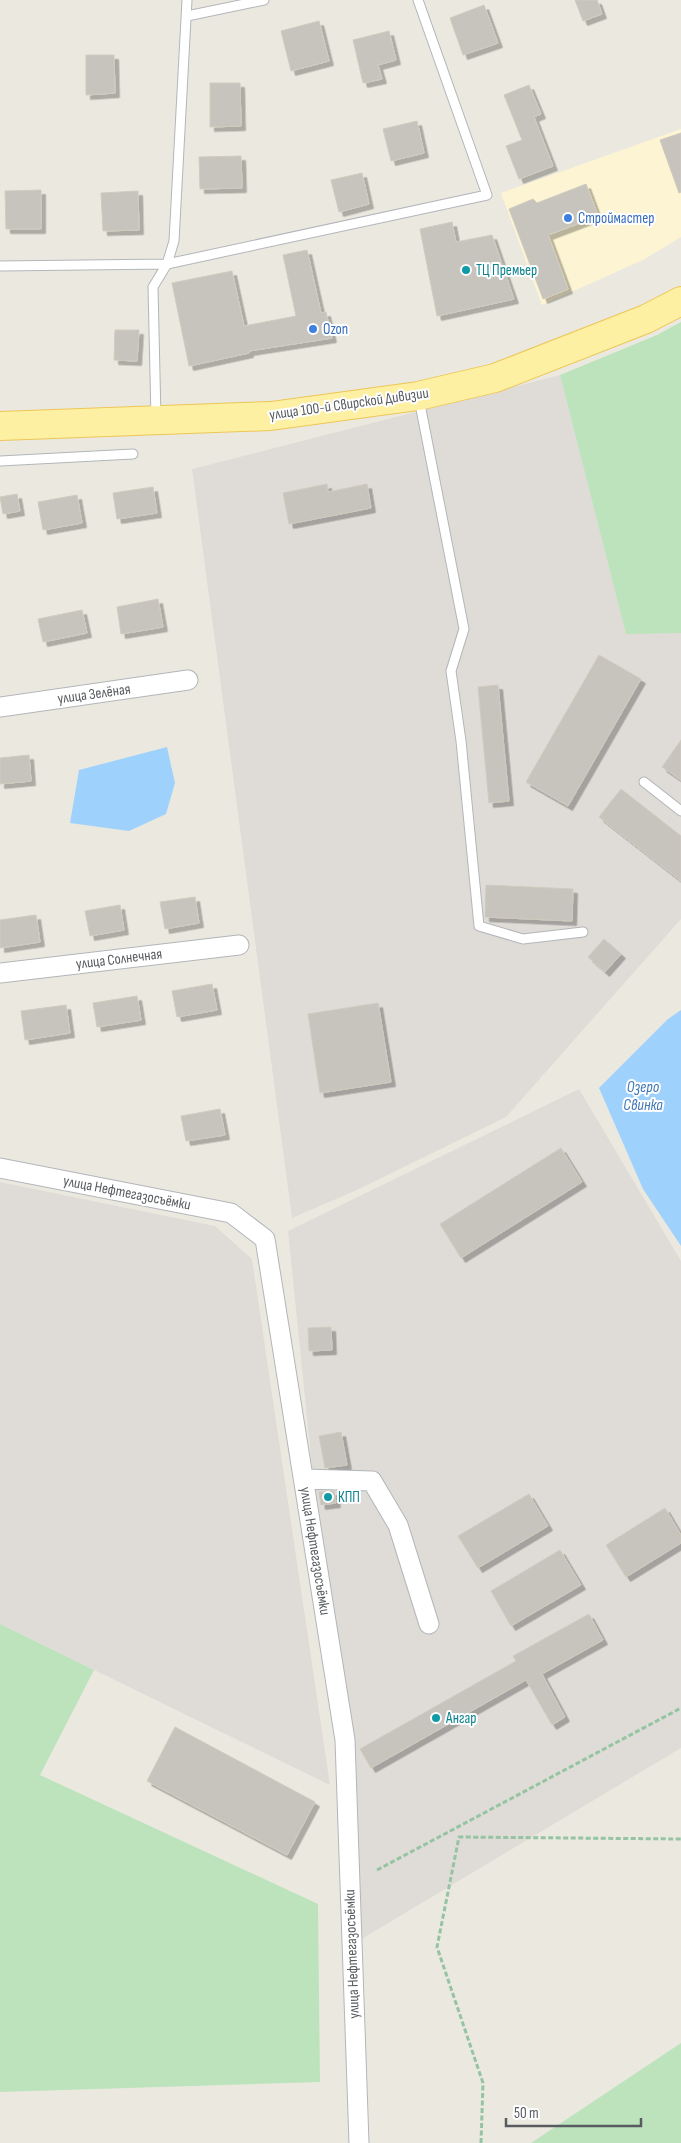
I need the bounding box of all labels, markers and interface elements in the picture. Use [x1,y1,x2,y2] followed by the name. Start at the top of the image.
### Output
[578,209,654,228] place label: Строймастер
[562,212,574,224] marker: Строймастер
[476,261,537,280] place label: ТЦ Премьер
[460,264,472,276] marker: ТЦ Премьер
[323,320,348,339] place label: Ozon
[307,323,319,335] marker: Ozon
[268,383,430,425] street label: улица 100-й Свирской Дивизии
[56,679,132,709] street label: улица Зелёная
[75,944,163,974] street label: улица Солнечная
[623,1078,663,1115] water label: Озеро Свинка
[62,1171,192,1215] street label: улица Нефтегазосъёмки
[295,1486,335,1616] street label: улица Нефтегазосъёмки
[338,1488,360,1507] place label: КПП
[322,1491,334,1503] marker: КПП
[445,1709,477,1728] place label: Ангар
[430,1712,442,1724] marker: Ангар
[340,1889,364,2019] street label: улица Нефтегазосъёмки
[506,2096,641,2128] scale bar
[514,2104,539,2123] text: 50 m

